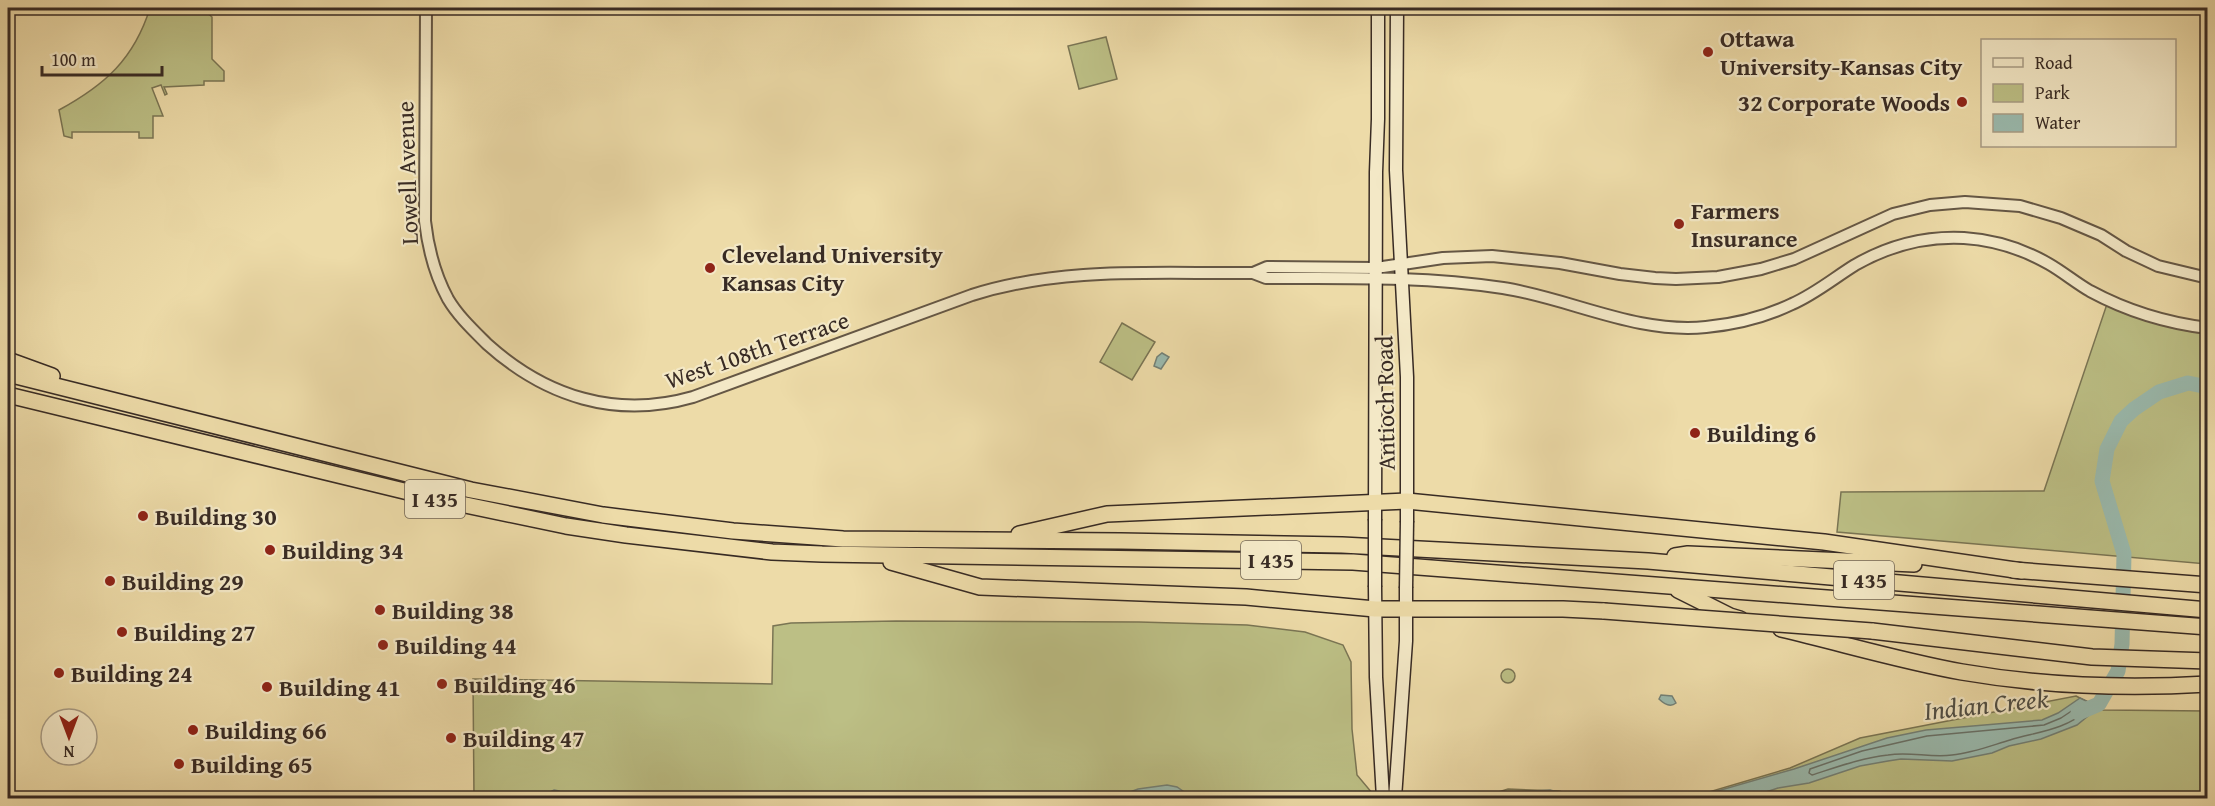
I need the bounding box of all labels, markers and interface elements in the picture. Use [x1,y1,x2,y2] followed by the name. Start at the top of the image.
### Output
[1720,21,1963,84] place label: Ottawa University-Kansas City
[42,39,162,77] scale bar
[1981,39,2176,147] legend
[1701,45,1715,59] marker: Ottawa University-Kansas City
[51,46,96,73] text: 100 m
[2035,49,2073,76] text: Road
[2035,79,2071,106] text: Park
[1738,85,1950,120] place label: 32 Corporate Woods
[1955,95,1969,109] marker: 32 Corporate Woods
[387,100,427,246] street label: Lowell Avenue
[2035,109,2081,136] text: Water
[1691,193,1798,256] place label: Farmers Insurance
[1672,217,1686,231] marker: Farmers Insurance
[722,237,943,300] place label: Cleveland University Kansas City
[703,261,717,275] marker: Cleveland University Kansas City
[660,302,854,398] street label: West 108th Terrace
[1366,335,1404,471] street label: Antioch Road
[1707,416,1816,451] place label: Building 6
[1688,426,1702,440] marker: Building 6
[405,480,465,518] road number: I 435
[155,499,277,534] place label: Building 30
[136,509,150,523] marker: Building 30
[282,533,404,568] place label: Building 34
[1241,541,1301,579] road number: I 435
[263,543,277,557] marker: Building 34
[1834,561,1894,599] road number: I 435
[122,564,244,599] place label: Building 29
[103,574,117,588] marker: Building 29
[392,593,514,628] place label: Building 38
[373,603,387,617] marker: Building 38
[134,615,256,650] place label: Building 27
[115,625,129,639] marker: Building 27
[395,628,517,663] place label: Building 44
[376,638,390,652] marker: Building 44
[71,656,193,691] place label: Building 24
[52,666,66,680] marker: Building 24
[454,667,576,702] place label: Building 46
[279,670,401,705] place label: Building 41
[435,677,449,691] marker: Building 46
[1922,678,2050,730] water label: Indian Creek
[260,680,274,694] marker: Building 41
[39,707,99,767] north arrow
[205,713,327,748] place label: Building 66
[463,721,585,756] place label: Building 47
[186,723,200,737] marker: Building 66
[444,731,458,745] marker: Building 47
[63,740,74,764] text: N
[191,747,313,782] place label: Building 65
[172,757,186,771] marker: Building 65

